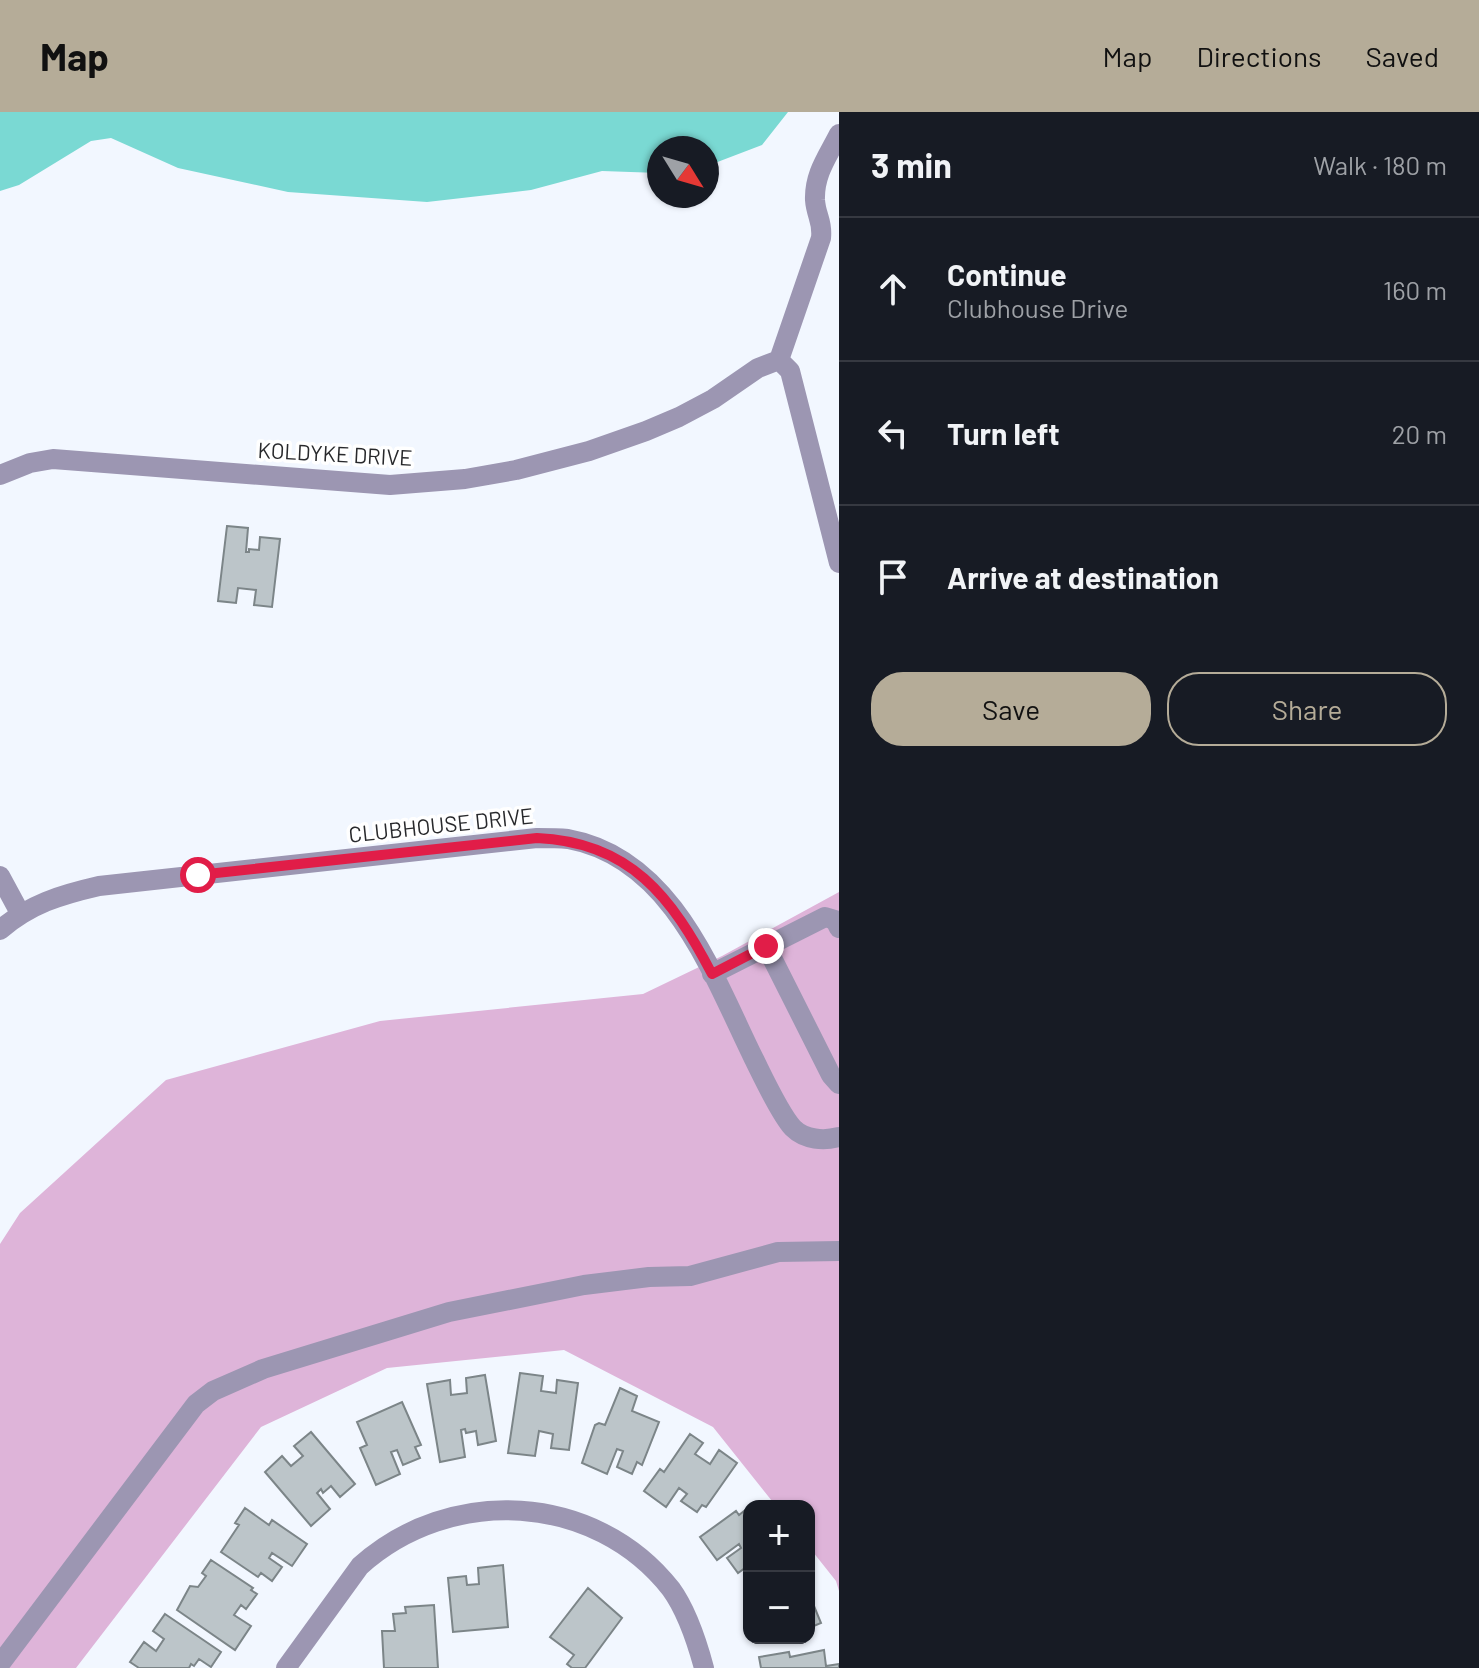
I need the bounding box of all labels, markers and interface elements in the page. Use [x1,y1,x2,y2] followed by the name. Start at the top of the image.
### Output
[40,33,109,79] text: Map
[1103,39,1152,73] text: Map
[1196,39,1322,73] text: Directions
[1366,39,1439,73] text: Saved
[647,136,719,208] north arrow
[871,144,952,185] text: 3 min
[1313,149,1447,180] text: Walk · 180 m
[947,256,1067,292] text: Continue
[871,267,915,311] icon: ahead
[1383,274,1447,305] text: 160 m
[947,292,1128,323] text: Clubhouse Drive
[871,411,915,455] icon: left
[947,415,1060,451] text: Turn left
[1392,418,1447,449] text: 20 m
[257,436,413,470] street label: KOLDYKE DRIVE
[871,555,915,599] icon: arrive
[947,559,1219,595] text: Arrive at destination
[871,672,1151,746] button: Save
[1167,672,1447,746] button: Share
[347,801,535,847] street label: CLUBHOUSE DRIVE
[180,857,216,893] route start
[748,928,784,964] route end
[743,1500,815,1644] map controls
[743,1500,815,1572] button: +
[743,1572,815,1644] button: −

